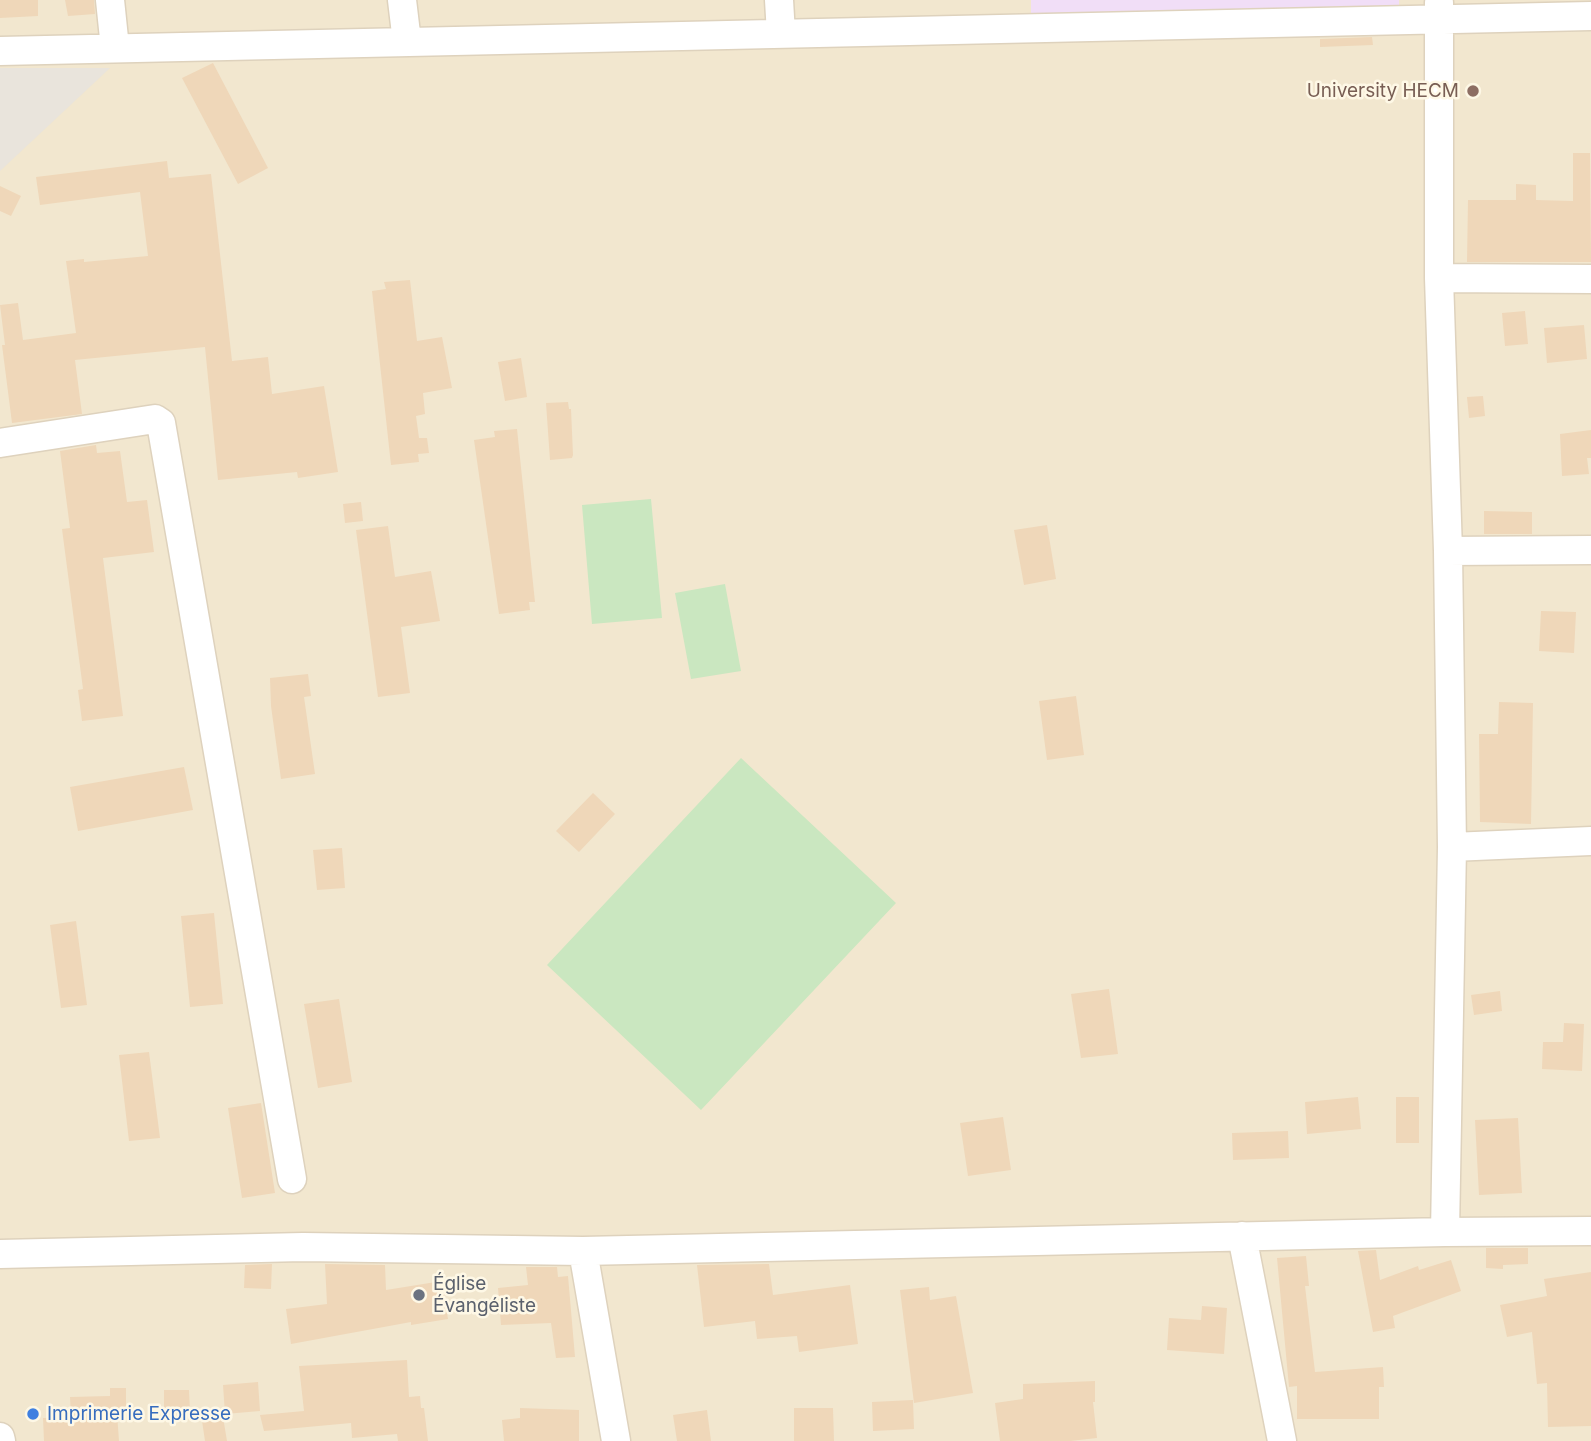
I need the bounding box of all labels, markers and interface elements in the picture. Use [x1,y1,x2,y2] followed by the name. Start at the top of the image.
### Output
[1307,80,1459,102] place label: University HECM
[1465,83,1481,99] marker: University HECM
[433,1273,536,1317] place label: Église Évangéliste
[411,1287,427,1303] marker: Église Évangéliste
[47,1403,231,1425] place label: Imprimerie Expresse
[25,1406,41,1422] marker: Imprimerie Expresse

